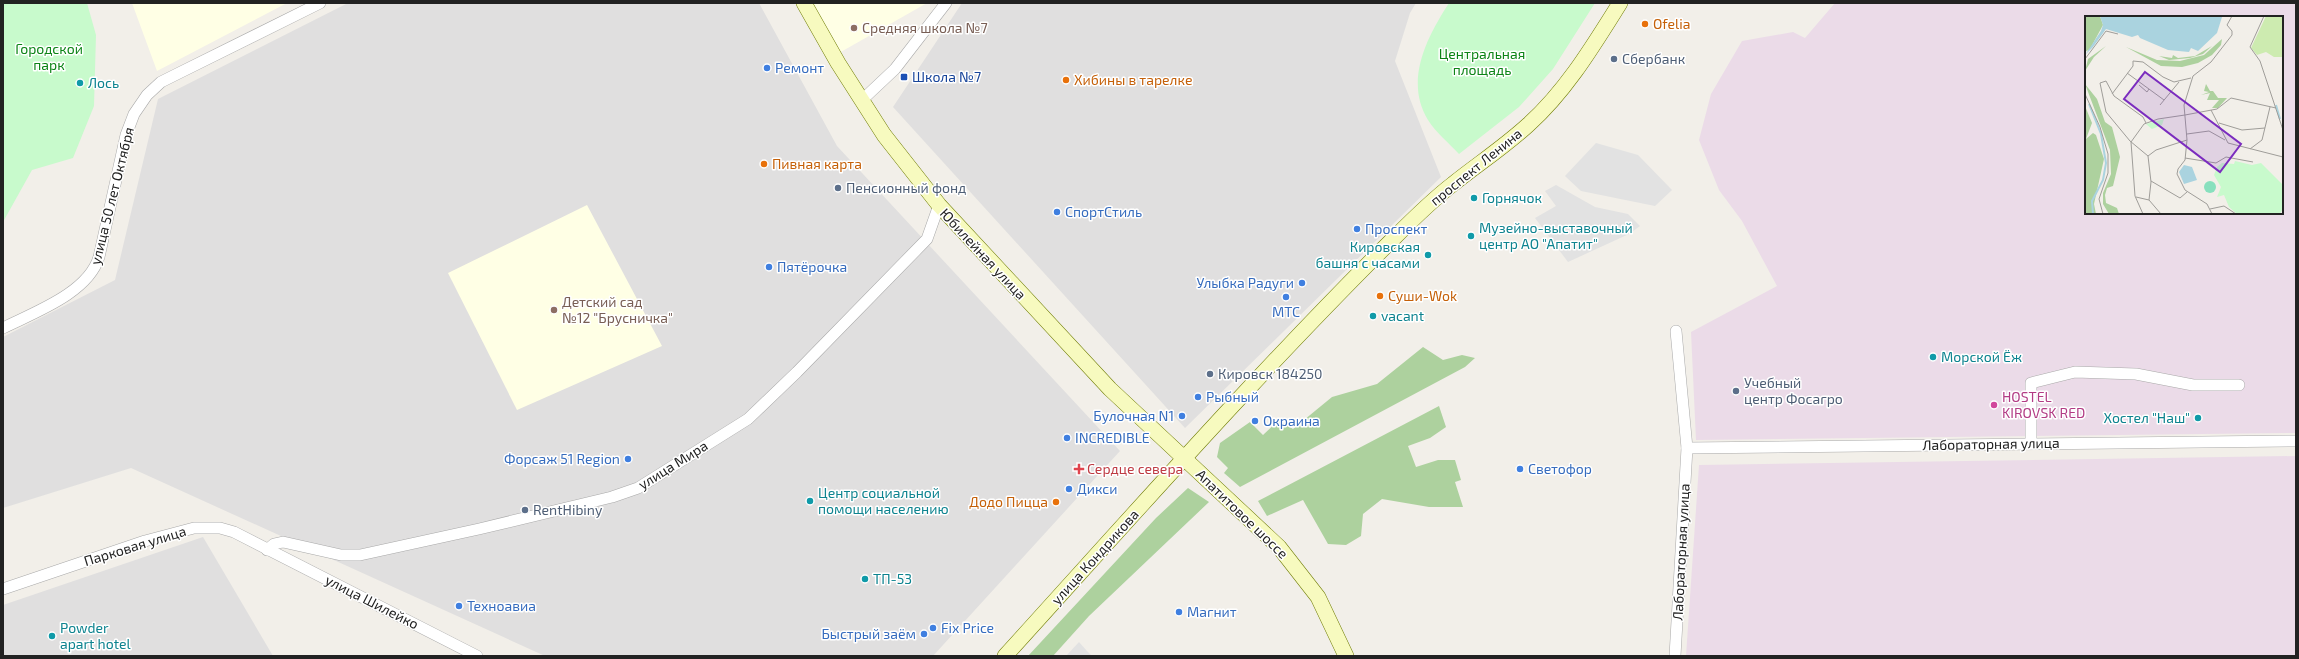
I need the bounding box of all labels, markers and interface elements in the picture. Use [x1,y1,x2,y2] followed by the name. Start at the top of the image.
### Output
[1653,15,1690,32] place label: Ofelia
[2085,16,2283,214] inset map
[862,19,988,36] place label: Средняя школа №7
[1640,19,1650,29] marker: Ofelia
[849,23,859,33] marker: Средняя школа №7
[15,40,83,73] park label: Городской парк
[1439,45,1525,78] park label: Центральная площадь
[1622,50,1686,67] place label: Сбербанк
[1609,54,1619,64] marker: Сбербанк
[775,59,824,76] place label: Ремонт
[762,63,772,73] marker: Ремонт
[912,68,981,85] place label: Школа №7
[1074,71,1192,88] place label: Хибины в тарелке
[899,72,909,82] marker: Школа №7
[88,74,119,91] place label: Лось
[1061,75,1071,85] marker: Хибины в тарелке
[75,78,85,88] marker: Лось
[1426,124,1525,209] street label: проспект Ленина
[86,125,137,267] street label: улица 50 лет Октября
[772,155,862,172] place label: Пивная карта
[759,159,769,169] marker: Пивная карта
[846,179,966,196] place label: Пенсионный фонд
[833,183,843,193] marker: Пенсионный фонд
[1482,189,1542,206] place label: Горнячок
[1469,193,1479,203] marker: Горнячок
[1065,203,1142,220] place label: СпортСтиль
[937,204,1030,303] street label: Юбилейная улица
[1052,207,1062,217] marker: СпортСтиль
[1479,219,1633,252] place label: Музейно-выставочный центр АО "Апатит"
[1365,220,1428,237] place label: Проспект
[1352,224,1362,234] marker: Проспект
[1466,231,1476,241] marker: Музейно-выставочный центр АО "Апатит"
[1316,238,1420,271] place label: Кировская башня с часами
[1423,250,1433,260] marker: Кировская башня с часами
[777,258,847,275] place label: Пятёрочка
[764,262,774,272] marker: Пятёрочка
[1197,274,1294,291] place label: Улыбка Радуги
[1297,278,1307,288] marker: Улыбка Радуги
[1388,287,1457,304] place label: Суши-Wok
[1375,291,1385,301] marker: Суши-Wok
[1281,292,1291,302] marker: МТС
[562,293,673,326] place label: Детский сад №12 "Брусничка"
[1272,303,1300,320] place label: МТС
[549,305,559,315] marker: Детский сад №12 "Брусничка"
[1381,307,1424,324] place label: vacant
[1368,311,1378,321] marker: vacant
[1941,348,2022,365] place label: Морской Ёж
[1928,352,1938,362] marker: Морской Ёж
[1218,365,1323,382] place label: Кировск 184250
[1205,369,1215,379] marker: Кировск 184250
[1744,374,1843,407] place label: Учебный центр Фосагро
[1731,386,1741,396] marker: Учебный центр Фосагро
[1206,388,1259,405] place label: Рыбный
[2002,388,2085,421] place label: HOSTEL KIROVSK RED
[1193,392,1203,402] marker: Рыбный
[1989,400,1999,410] marker: HOSTEL KIROVSK RED
[1093,407,1174,424] place label: Булочная N1
[2103,409,2190,426] place label: Хостел "Наш"
[1177,411,1187,421] marker: Булочная N1
[1263,412,1320,429] place label: Окраина
[2193,413,2203,423] marker: Хостел "Наш"
[1250,416,1260,426] marker: Окраина
[1075,429,1150,446] place label: INCREDIBLE
[1062,433,1072,443] marker: INCREDIBLE
[1922,434,2060,453] street label: Лабораторная улица
[635,437,711,493] street label: улица Мира
[504,450,620,467] place label: Форсаж 51 Region
[623,454,633,464] marker: Форсаж 51 Region
[1087,460,1183,477] place label: Сердце севера
[1528,460,1592,477] place label: Светофор
[1074,464,1084,474] marker: Сердце севера
[1515,464,1525,474] marker: Светофор
[1193,465,1292,562] street label: Апатитовое шоссе
[1077,480,1117,497] place label: Дикси
[1668,483,1693,621] street label: Лабораторная улица
[818,484,949,517] place label: Центр социальной помощи населению
[1064,484,1074,494] marker: Дикси
[969,493,1048,510] place label: Додо Пицца
[805,496,815,506] marker: Центр социальной помощи населению
[1051,497,1061,507] marker: Додо Пицца
[533,501,603,518] place label: RentHibiny
[520,505,530,515] marker: RentHibiny
[1047,506,1142,608] street label: улица Кондрикова
[82,522,188,569] street label: Парковая улица
[873,570,912,587] place label: ТП-53
[323,571,422,632] street label: улица Шилейко
[860,574,870,584] marker: ТП-53
[467,597,536,614] place label: Техноавиа
[454,601,464,611] marker: Техноавиа
[1187,603,1237,620] place label: Магнит
[1174,607,1184,617] marker: Магнит
[60,619,131,652] place label: Powder apart hotel
[941,619,994,636] place label: Fix Price
[928,623,938,633] marker: Fix Price
[821,625,916,642] place label: Быстрый заём
[919,629,929,639] marker: Быстрый заём
[47,631,57,641] marker: Powder apart hotel

